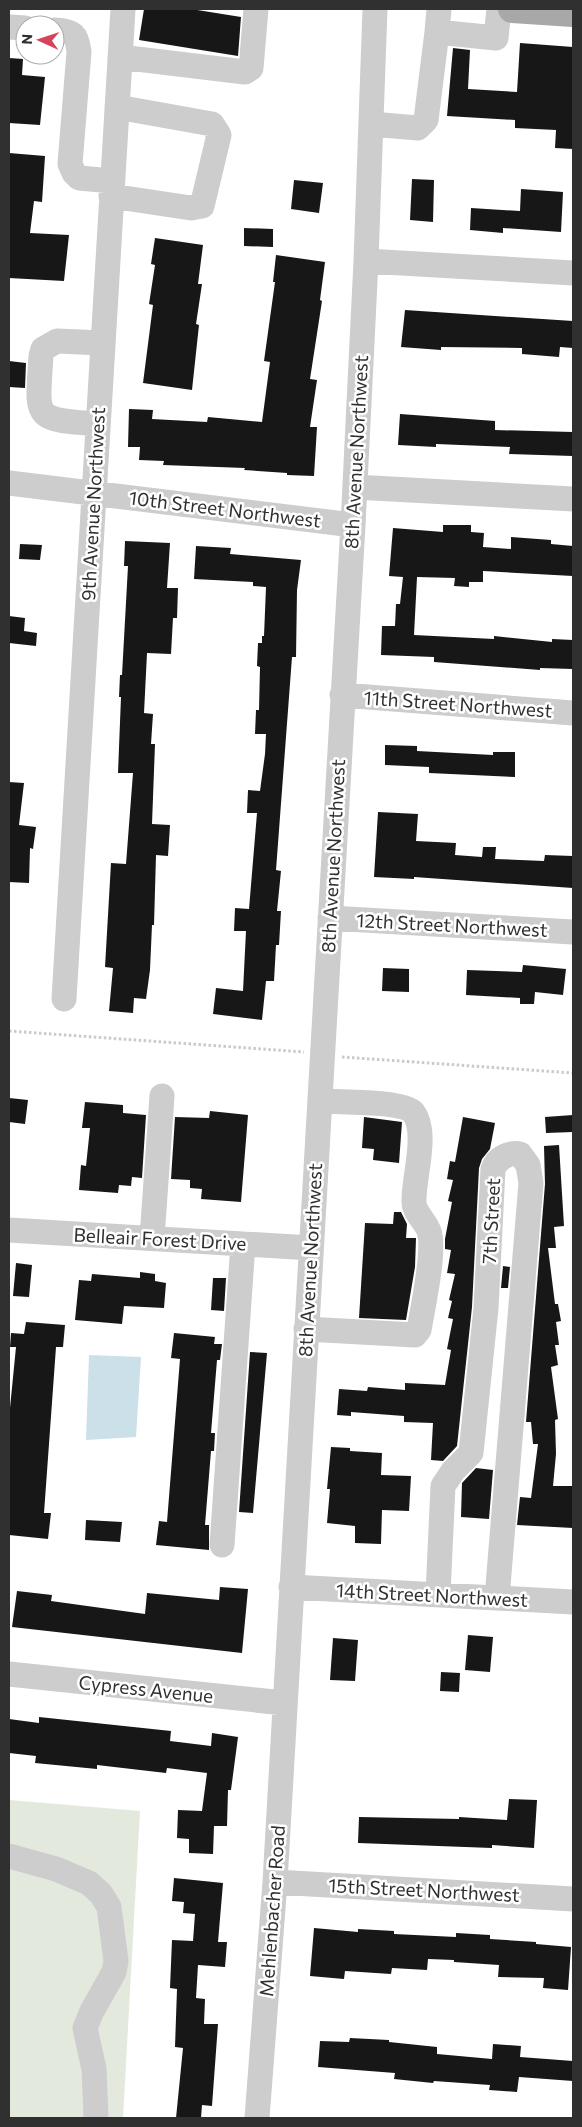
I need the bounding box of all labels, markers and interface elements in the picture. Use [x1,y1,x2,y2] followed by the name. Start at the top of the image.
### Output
[15,15,65,65] north arrow
[18,34,35,45] text: N
[339,354,372,549] street label: 8th Avenue Northwest
[76,406,109,601] street label: 9th Avenue Northwest
[128,485,323,532] street label: 10th Street Northwest
[363,685,553,722] street label: 11th Street Northwest
[316,758,349,953] street label: 8th Avenue Northwest
[356,908,548,941] street label: 12th Street Northwest
[293,1162,326,1357] street label: 8th Avenue Northwest
[477,1177,504,1265] street label: 7th Street
[73,1222,247,1255] street label: Belleair Forest Drive
[335,1578,529,1611] street label: 14th Street Northwest
[78,1670,215,1707] street label: Cypress Avenue
[254,1824,289,1997] street label: Mehlenbacher Road
[328,1873,521,1906] street label: 15th Street Northwest

